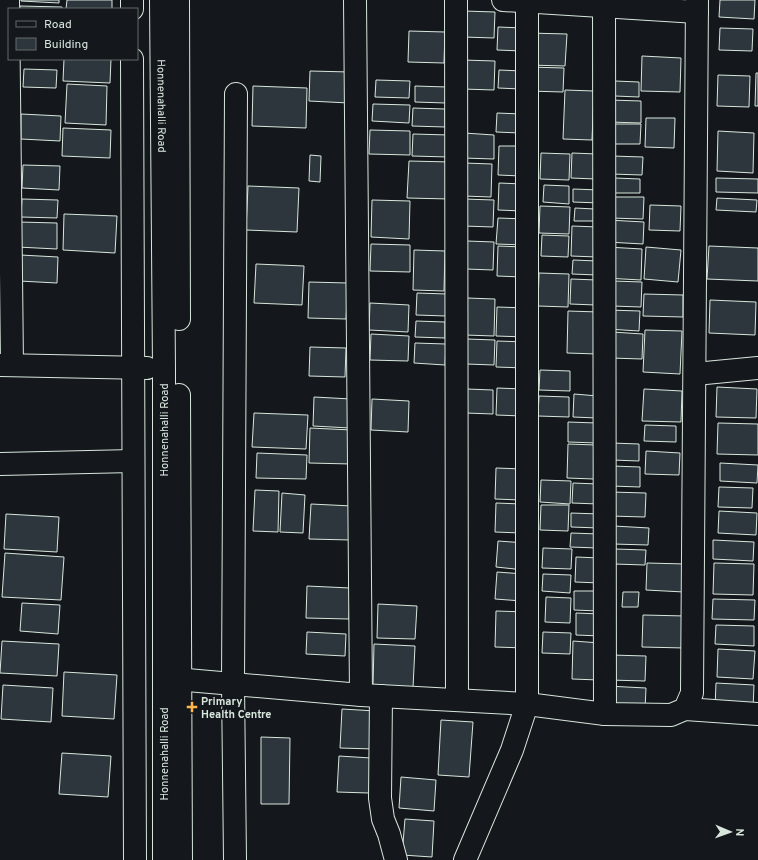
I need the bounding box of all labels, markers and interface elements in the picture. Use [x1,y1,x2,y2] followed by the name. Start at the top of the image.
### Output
[8,8,138,60] legend
[44,17,72,33] text: Road
[44,37,88,53] text: Building
[153,59,168,153] street label: Honnenahalli Road
[158,383,172,477] street label: Honnenahalli Road
[201,695,272,722] place label: Primary Health Centre
[186,701,198,713] marker: Primary Health Centre
[158,707,172,801] street label: Honnenahalli Road
[710,812,750,852] north arrow
[732,828,746,837] text: N

